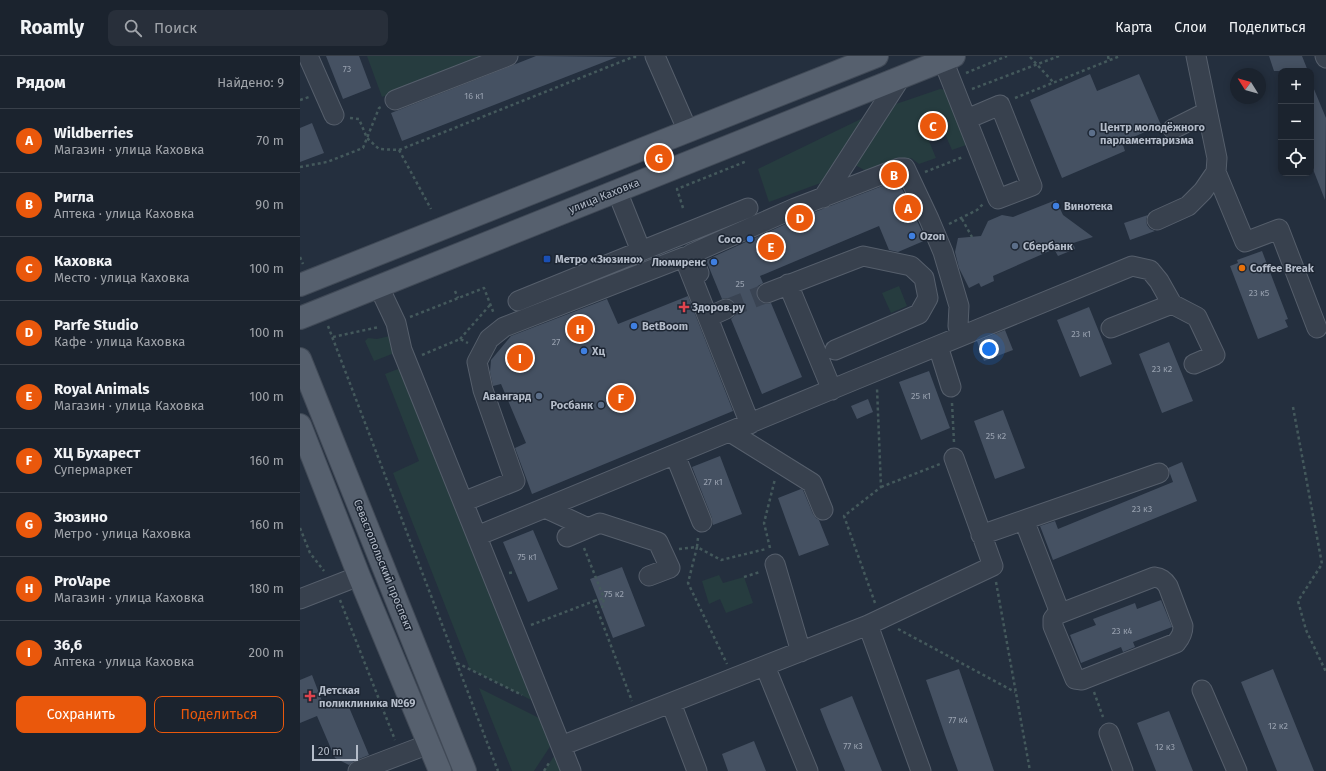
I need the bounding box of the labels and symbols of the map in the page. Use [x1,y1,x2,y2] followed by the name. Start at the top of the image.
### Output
[343,64,351,74] house number: 73
[1230,68,1266,104] north arrow
[464,91,484,101] house number: 16 к1
[920,111,946,141] pin: C
[1100,121,1205,147] place label: Центр молодёжного парламентаризма
[1087,128,1097,138] marker: Центр молодёжного парламентаризма
[646,143,672,173] pin: G
[881,160,907,190] pin: B
[567,176,641,216] street label: улица Каховка
[895,193,921,223] pin: A
[1064,200,1113,213] place label: Винотека
[1051,201,1061,211] marker: Винотека
[787,203,813,233] pin: D
[920,230,945,243] place label: Ozon
[907,231,917,241] marker: Ozon
[758,232,784,262] pin: E
[718,233,743,246] place label: Coco
[745,234,755,244] marker: Coco
[1023,240,1074,253] place label: Сбербанк
[1010,241,1020,251] marker: Сбербанк
[555,253,643,266] place label: Метро «Зюзино»
[542,254,552,264] marker: Метро «Зюзино»
[652,256,707,269] place label: Люмиренс
[709,257,719,267] marker: Люмиренс
[1250,262,1315,275] place label: Coffee Break
[1237,263,1247,273] marker: Coffee Break
[736,279,745,289] house number: 25
[1249,288,1270,298] house number: 23 к5
[691,301,745,314] place label: Здоров.ру
[679,302,689,312] marker: Здоров.ру
[567,314,593,344] pin: H
[642,320,688,333] place label: BetBoom
[629,321,639,331] marker: BetBoom
[1071,329,1091,339] house number: 23 к1
[552,337,560,347] house number: 27
[979,339,999,359] your location
[507,343,533,373] pin: I
[591,345,605,358] place label: Хц
[579,346,589,356] marker: Хц
[1152,364,1172,374] house number: 23 к2
[608,383,634,413] pin: F
[482,390,531,403] place label: Авангард
[534,391,544,401] marker: Авангард
[911,391,931,401] house number: 25 к1
[550,399,594,412] place label: Росбанк
[596,400,606,410] marker: Росбанк
[986,431,1006,441] house number: 25 к2
[703,477,723,487] house number: 27 к1
[351,498,415,632] street label: Севастопольский проспект
[1132,504,1152,514] house number: 23 к3
[517,552,537,562] house number: 75 к1
[604,589,624,599] house number: 75 к2
[1112,626,1133,636] house number: 23 к4
[318,684,415,710] place label: Детская поликлиника №69
[304,690,316,702] marker: Детская поликлиника №69
[948,715,968,725] house number: 77 к4
[1268,721,1288,731] house number: 12 к2
[843,741,863,751] house number: 77 к3
[1155,742,1175,752] house number: 12 к3
[312,743,358,762] scale bar

